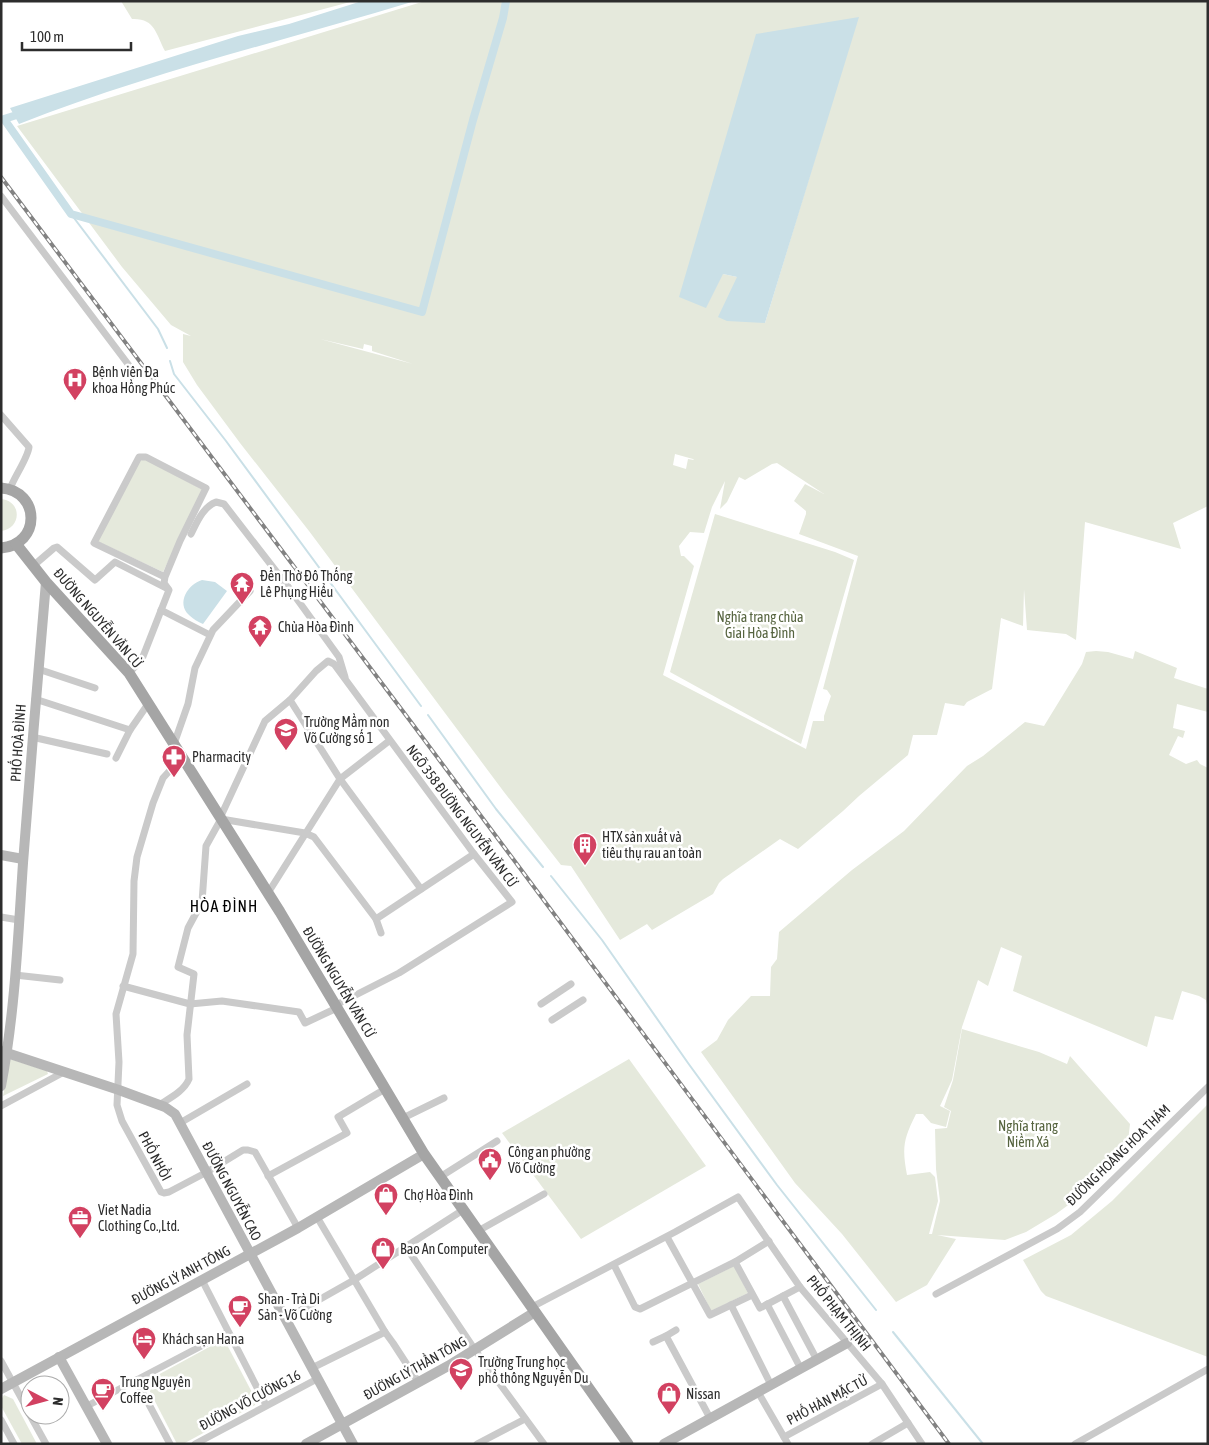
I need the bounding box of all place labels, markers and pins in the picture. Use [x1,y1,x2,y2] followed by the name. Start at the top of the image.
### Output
[92,364,176,396] place label: Bệnh viện Đa khoa Hồng Phúc
[62,367,88,401] hospital icon: Bệnh viện Đa khoa Hồng Phúc
[260,567,352,600] place label: Đền Thờ Đô Thống Lê Phụng Hiểu
[229,571,255,605] temple icon: Đền Thờ Đô Thống Lê Phụng Hiểu
[247,614,273,648] temple icon: Chùa Hòa Đình
[278,619,354,635] place label: Chùa Hòa Đình
[304,713,390,746] place label: Trường Mầm non Võ Cường số 1
[273,717,299,751] school or university icon: Trường Mầm non Võ Cường số 1
[161,744,187,778] pharmacy icon: Pharmacity
[192,749,251,765] place label: Pharmacity
[602,828,702,861] place label: HTX sản xuất và tiêu thụ rau an toàn
[572,832,598,866] building icon: HTX sản xuất và tiêu thụ rau an toàn
[508,1144,590,1176] place label: Công an phường Võ Cường
[477,1147,503,1181] public building icon: Công an phường Võ Cường
[373,1182,399,1216] shop icon: Chợ Hòa Đình
[404,1187,473,1203] place label: Chợ Hòa Đình
[98,1202,180,1234] place label: Viet Nadia Clothing Co.,Ltd.
[67,1205,93,1239] office icon: Viet Nadia Clothing Co.,Ltd.
[370,1236,396,1270] shop icon: Bao An Computer
[400,1241,489,1257] place label: Bao An Computer
[258,1291,332,1323] place label: Shan - Trà Di Sản - Võ Cường
[227,1294,253,1328] cafe icon: Shan - Trà Di Sản - Võ Cường
[131,1326,157,1360] hotel icon: Khách sạn Hana
[162,1331,244,1347] place label: Khách sạn Hana
[478,1354,588,1386] place label: Trường Trung học phổ thông Nguyễn Du
[448,1357,474,1391] school or university icon: Trường Trung học phổ thông Nguyễn Du
[120,1374,191,1406] place label: Trung Nguyên Coffee
[90,1377,116,1411] cafe icon: Trung Nguyên Coffee
[656,1381,682,1415] shop icon: Nissan
[686,1386,721,1402] place label: Nissan

